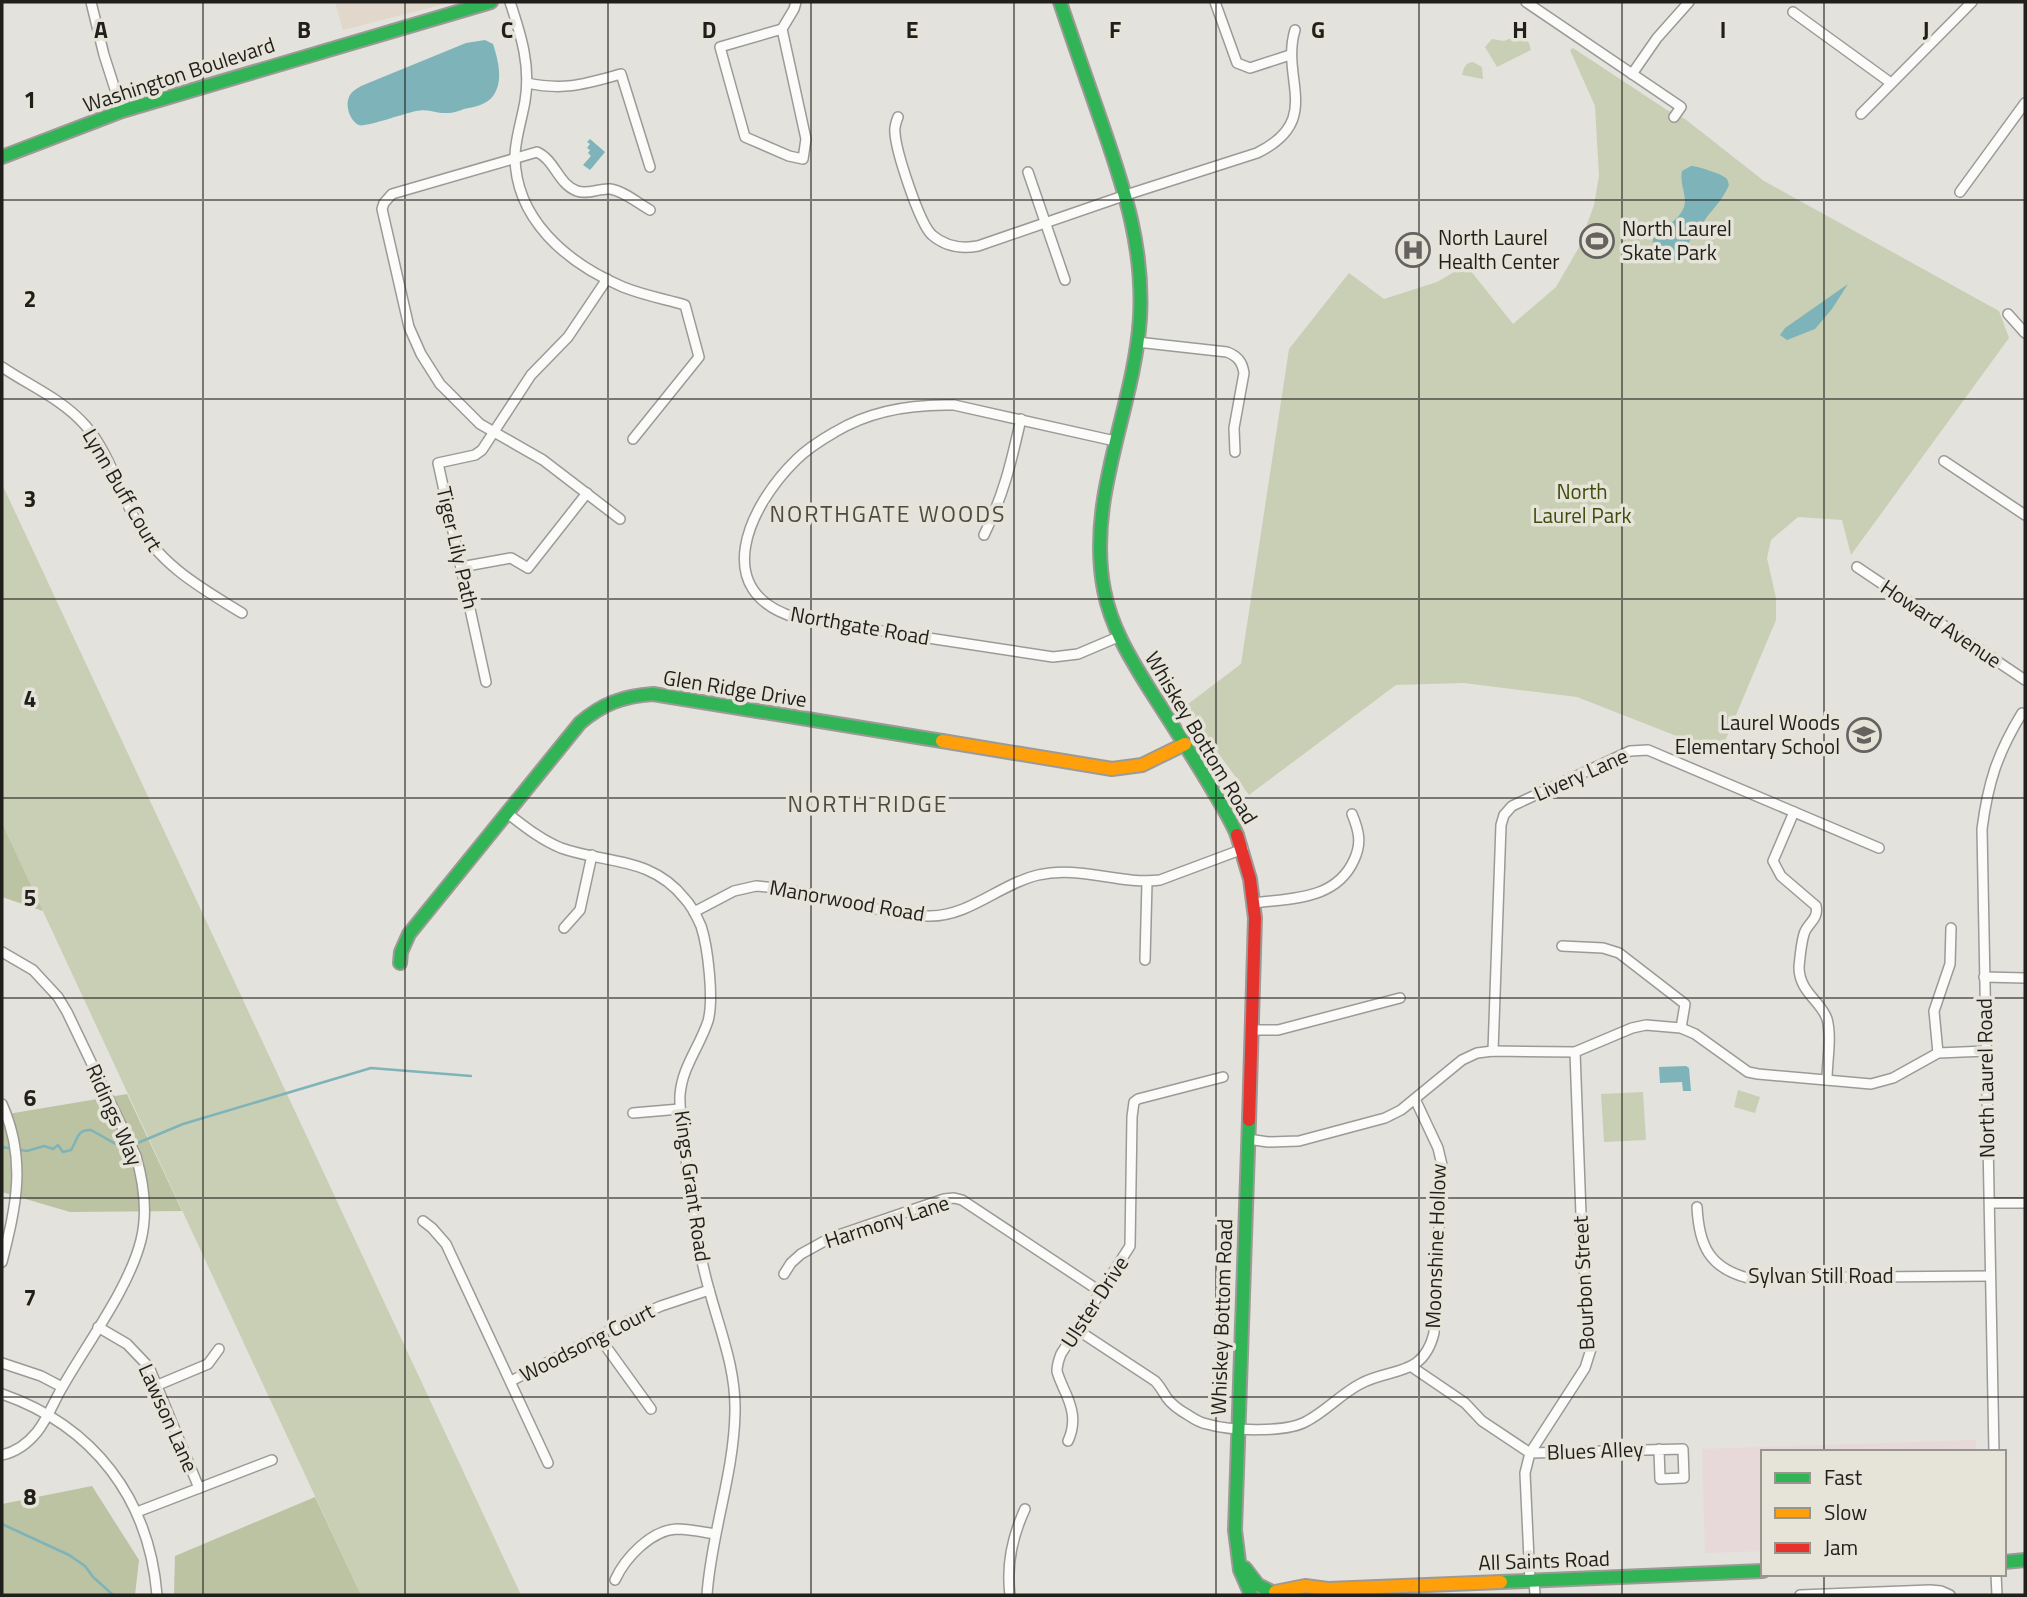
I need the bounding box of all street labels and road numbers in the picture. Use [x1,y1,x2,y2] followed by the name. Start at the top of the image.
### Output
[79,28,279,120] street label: Washington Boulevard
[75,422,171,557] street label: Lynn Buff Court
[428,483,488,612] street label: Tiger Lily Path
[1875,571,2008,676] street label: Howard Avenue
[788,597,932,653] street label: Northgate Road
[1138,645,1266,830] street label: Whiskey Bottom Road
[661,661,809,715] street label: Glen Ridge Drive
[1529,739,1633,809] street label: Livery Lane
[767,871,927,929] street label: Manorwood Road
[1968,998,2002,1158] street label: North Laurel Road
[78,1058,152,1171] street label: Ridings Way
[667,1108,719,1264] street label: Kings Grant Road
[1416,1163,1454,1329] street label: Moonshine Hollow
[820,1186,953,1256] street label: Harmony Lane
[1563,1214,1603,1351] street label: Bourbon Street
[1202,1218,1240,1416] street label: Whiskey Bottom Road
[1052,1249,1136,1354] street label: Ulster Drive
[1748,1259,1894,1291] street label: Sylvan Still Road
[514,1294,660,1390] street label: Woodsong Court
[131,1358,207,1477] street label: Lawson Lane
[1546,1432,1644,1468] street label: Blues Alley
[1478,1542,1610,1578] street label: All Saints Road

